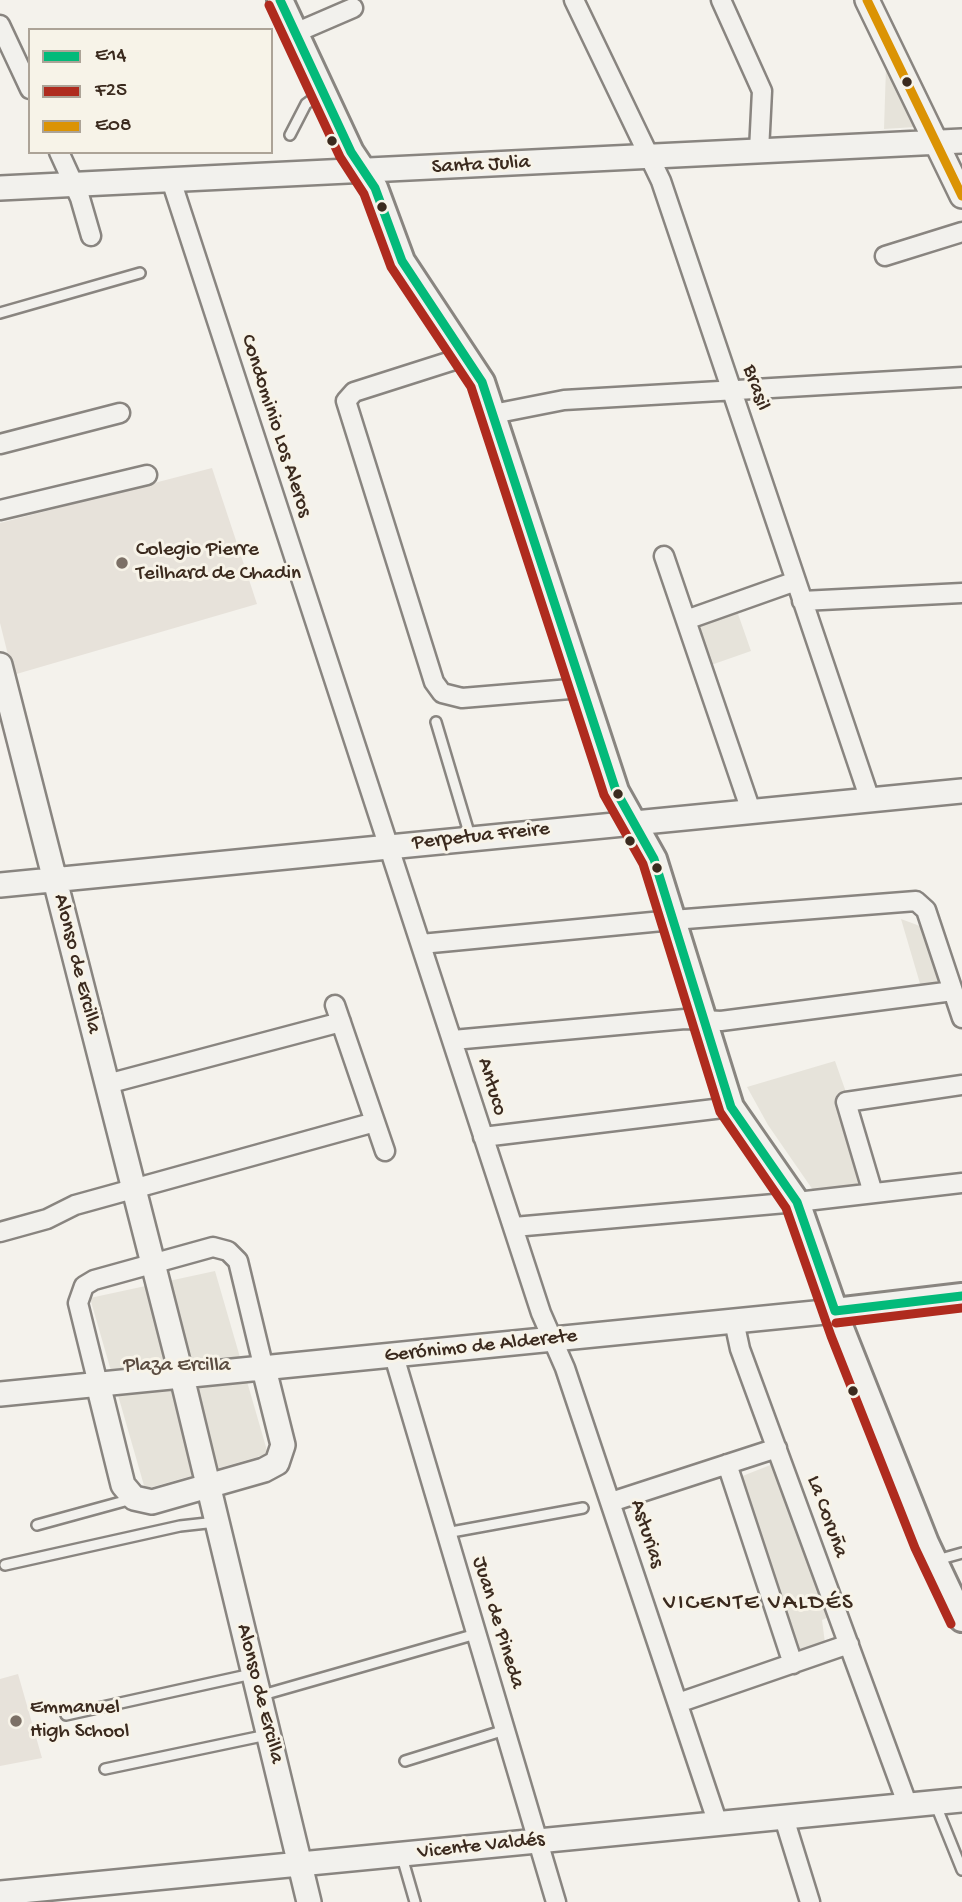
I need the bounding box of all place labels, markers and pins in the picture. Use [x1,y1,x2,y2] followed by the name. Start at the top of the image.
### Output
[900,75,914,89] unlabelled marker
[325,134,339,148] unlabelled marker
[375,200,389,214] unlabelled marker
[136,538,301,588] place label: Colegio Pierre Teilhard de Chadin
[114,555,130,571] marker: Colegio Pierre Teilhard de Chadin
[611,787,625,801] unlabelled marker
[623,834,637,848] unlabelled marker
[650,861,664,875] unlabelled marker
[846,1384,860,1398] unlabelled marker
[30,1696,129,1746] place label: Emmanuel High School
[8,1713,24,1729] marker: Emmanuel High School

